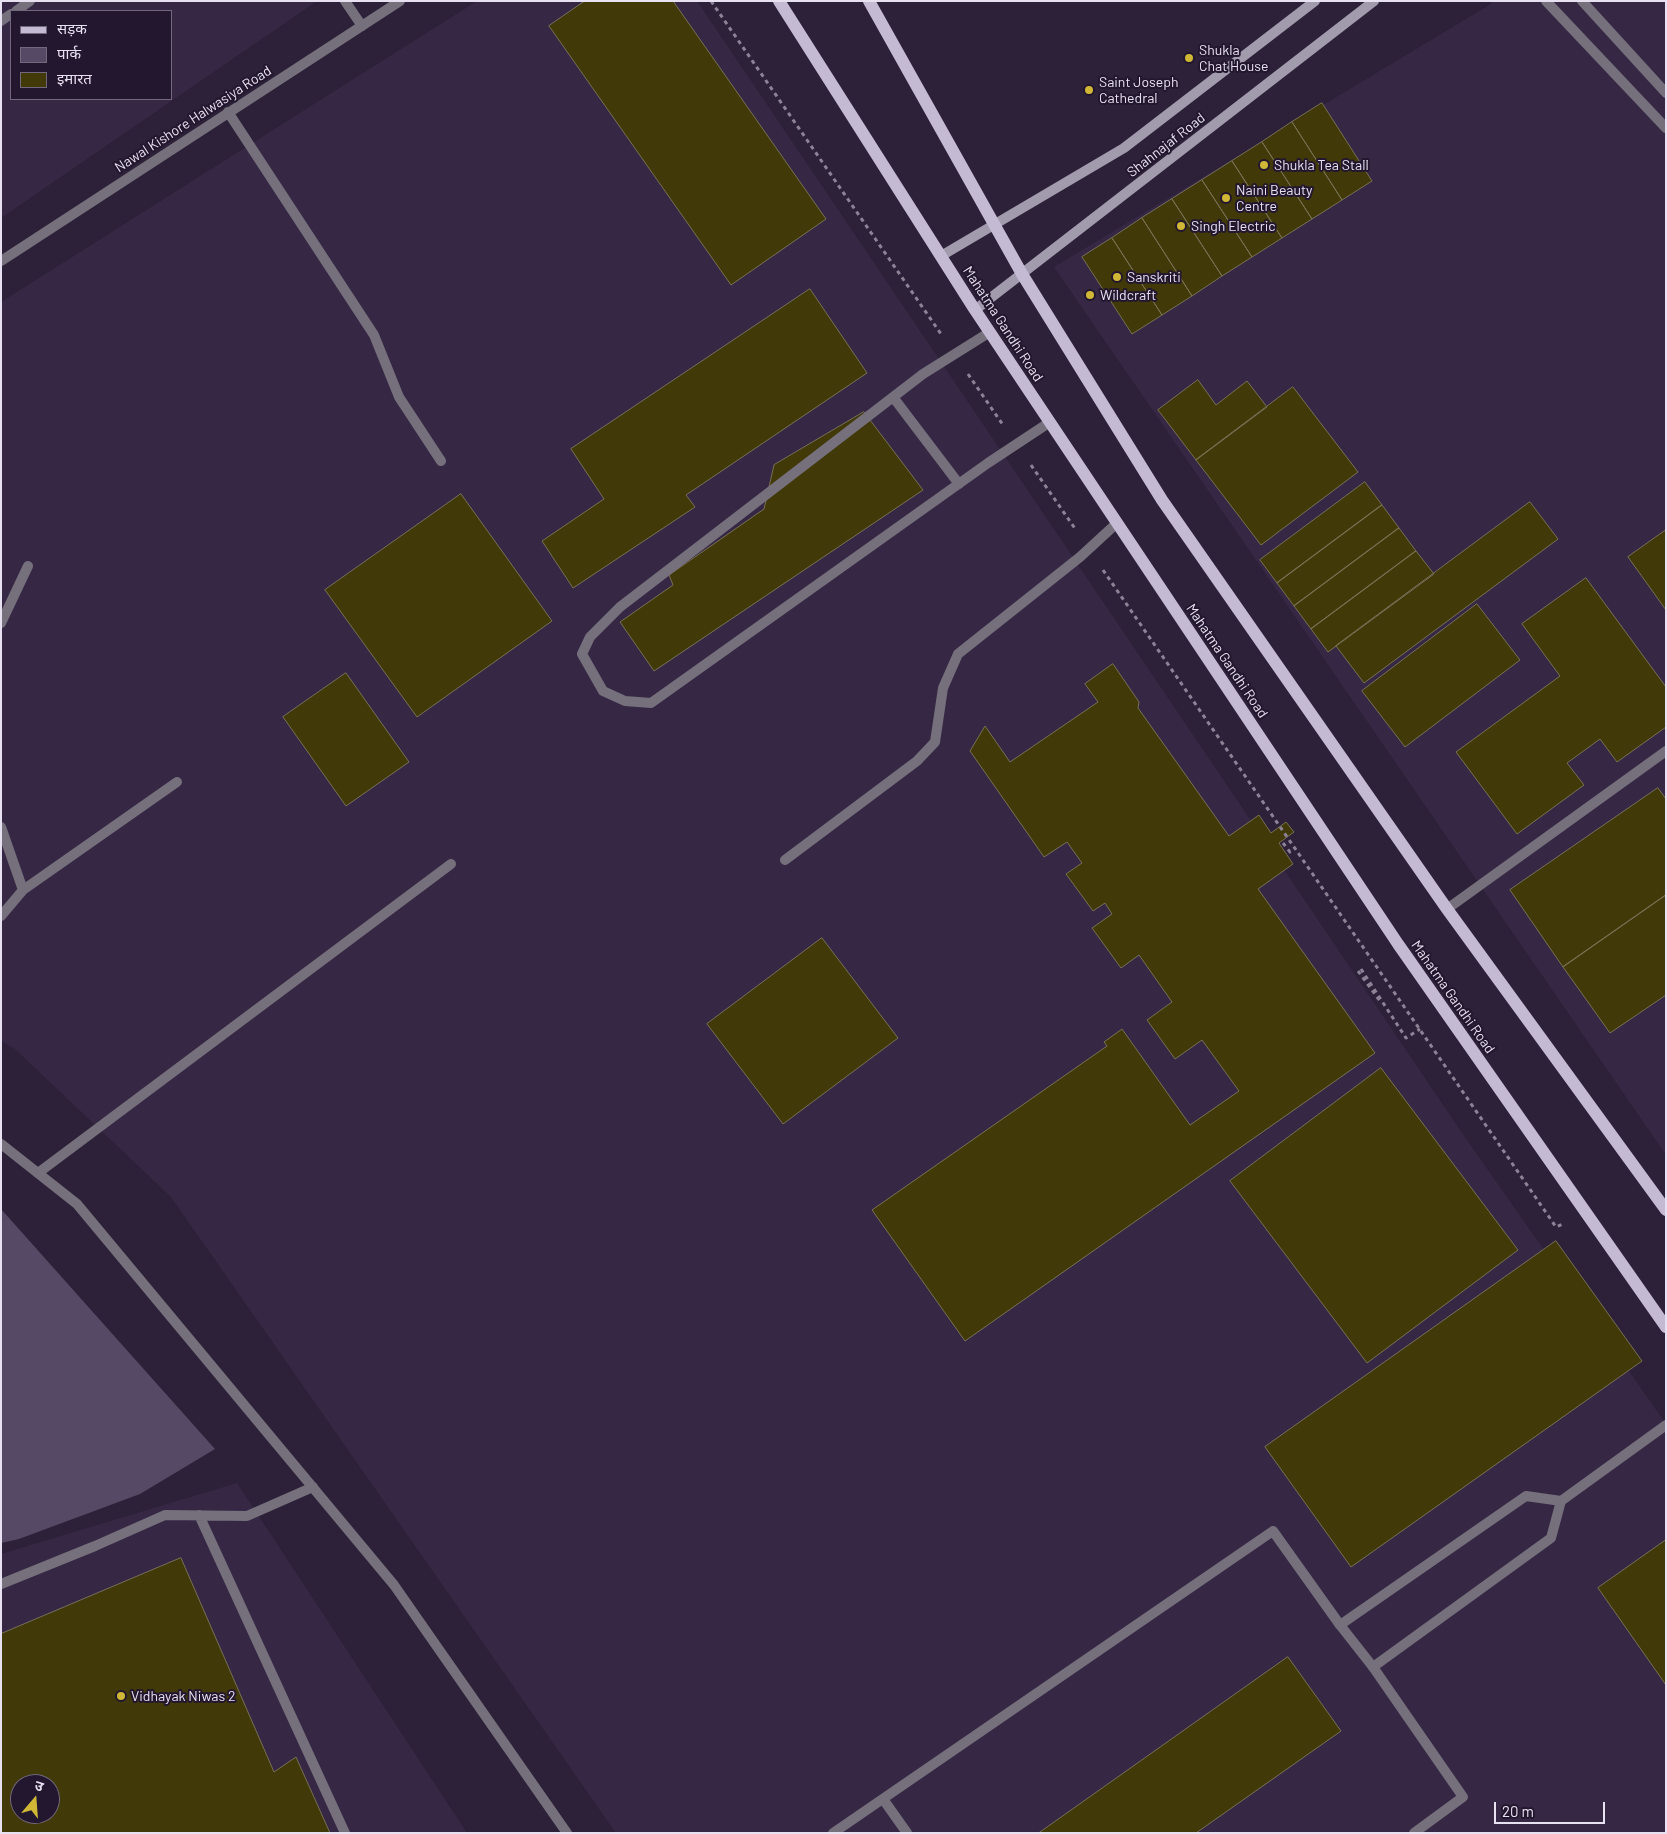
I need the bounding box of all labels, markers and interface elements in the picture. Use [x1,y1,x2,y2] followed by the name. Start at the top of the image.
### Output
[10,10,172,100] legend
[57,19,87,37] text: सड़क
[1199,42,1269,74] place label: Shukla Chat House
[57,44,81,62] text: पार्क
[1183,52,1195,64] marker: Shukla Chat House
[112,62,274,176] street label: Nawal Kishore Halwasiya Road
[57,69,92,87] text: इमारत
[1099,74,1178,106] place label: Saint Joseph Cathedral
[1083,84,1095,96] marker: Saint Joseph Cathedral
[1124,109,1208,181] street label: Shahnajaf Road
[1274,157,1369,173] place label: Shukla Tea Stall
[1258,159,1270,171] marker: Shukla Tea Stall
[1236,182,1312,214] place label: Naini Beauty Centre
[1220,192,1232,204] marker: Naini Beauty Centre
[1191,218,1276,234] place label: Singh Electric
[1175,220,1187,232] marker: Singh Electric
[959,263,1047,385] street label: Mahatma Gandhi Road
[1127,269,1181,285] place label: Sanskriti
[1111,271,1123,283] marker: Sanskriti
[1100,287,1156,303] place label: Wildcraft
[1084,289,1096,301] marker: Wildcraft
[1183,601,1271,721] street label: Mahatma Gandhi Road
[1408,937,1498,1057] street label: Mahatma Gandhi Road
[131,1688,236,1704] place label: Vidhayak Niwas 2
[115,1690,127,1702] marker: Vidhayak Niwas 2
[10,1774,60,1824] north arrow
[33,1776,46,1795] text: उ
[1497,1792,1608,1824] scale bar
[1502,1802,1534,1820] text: 20 m

